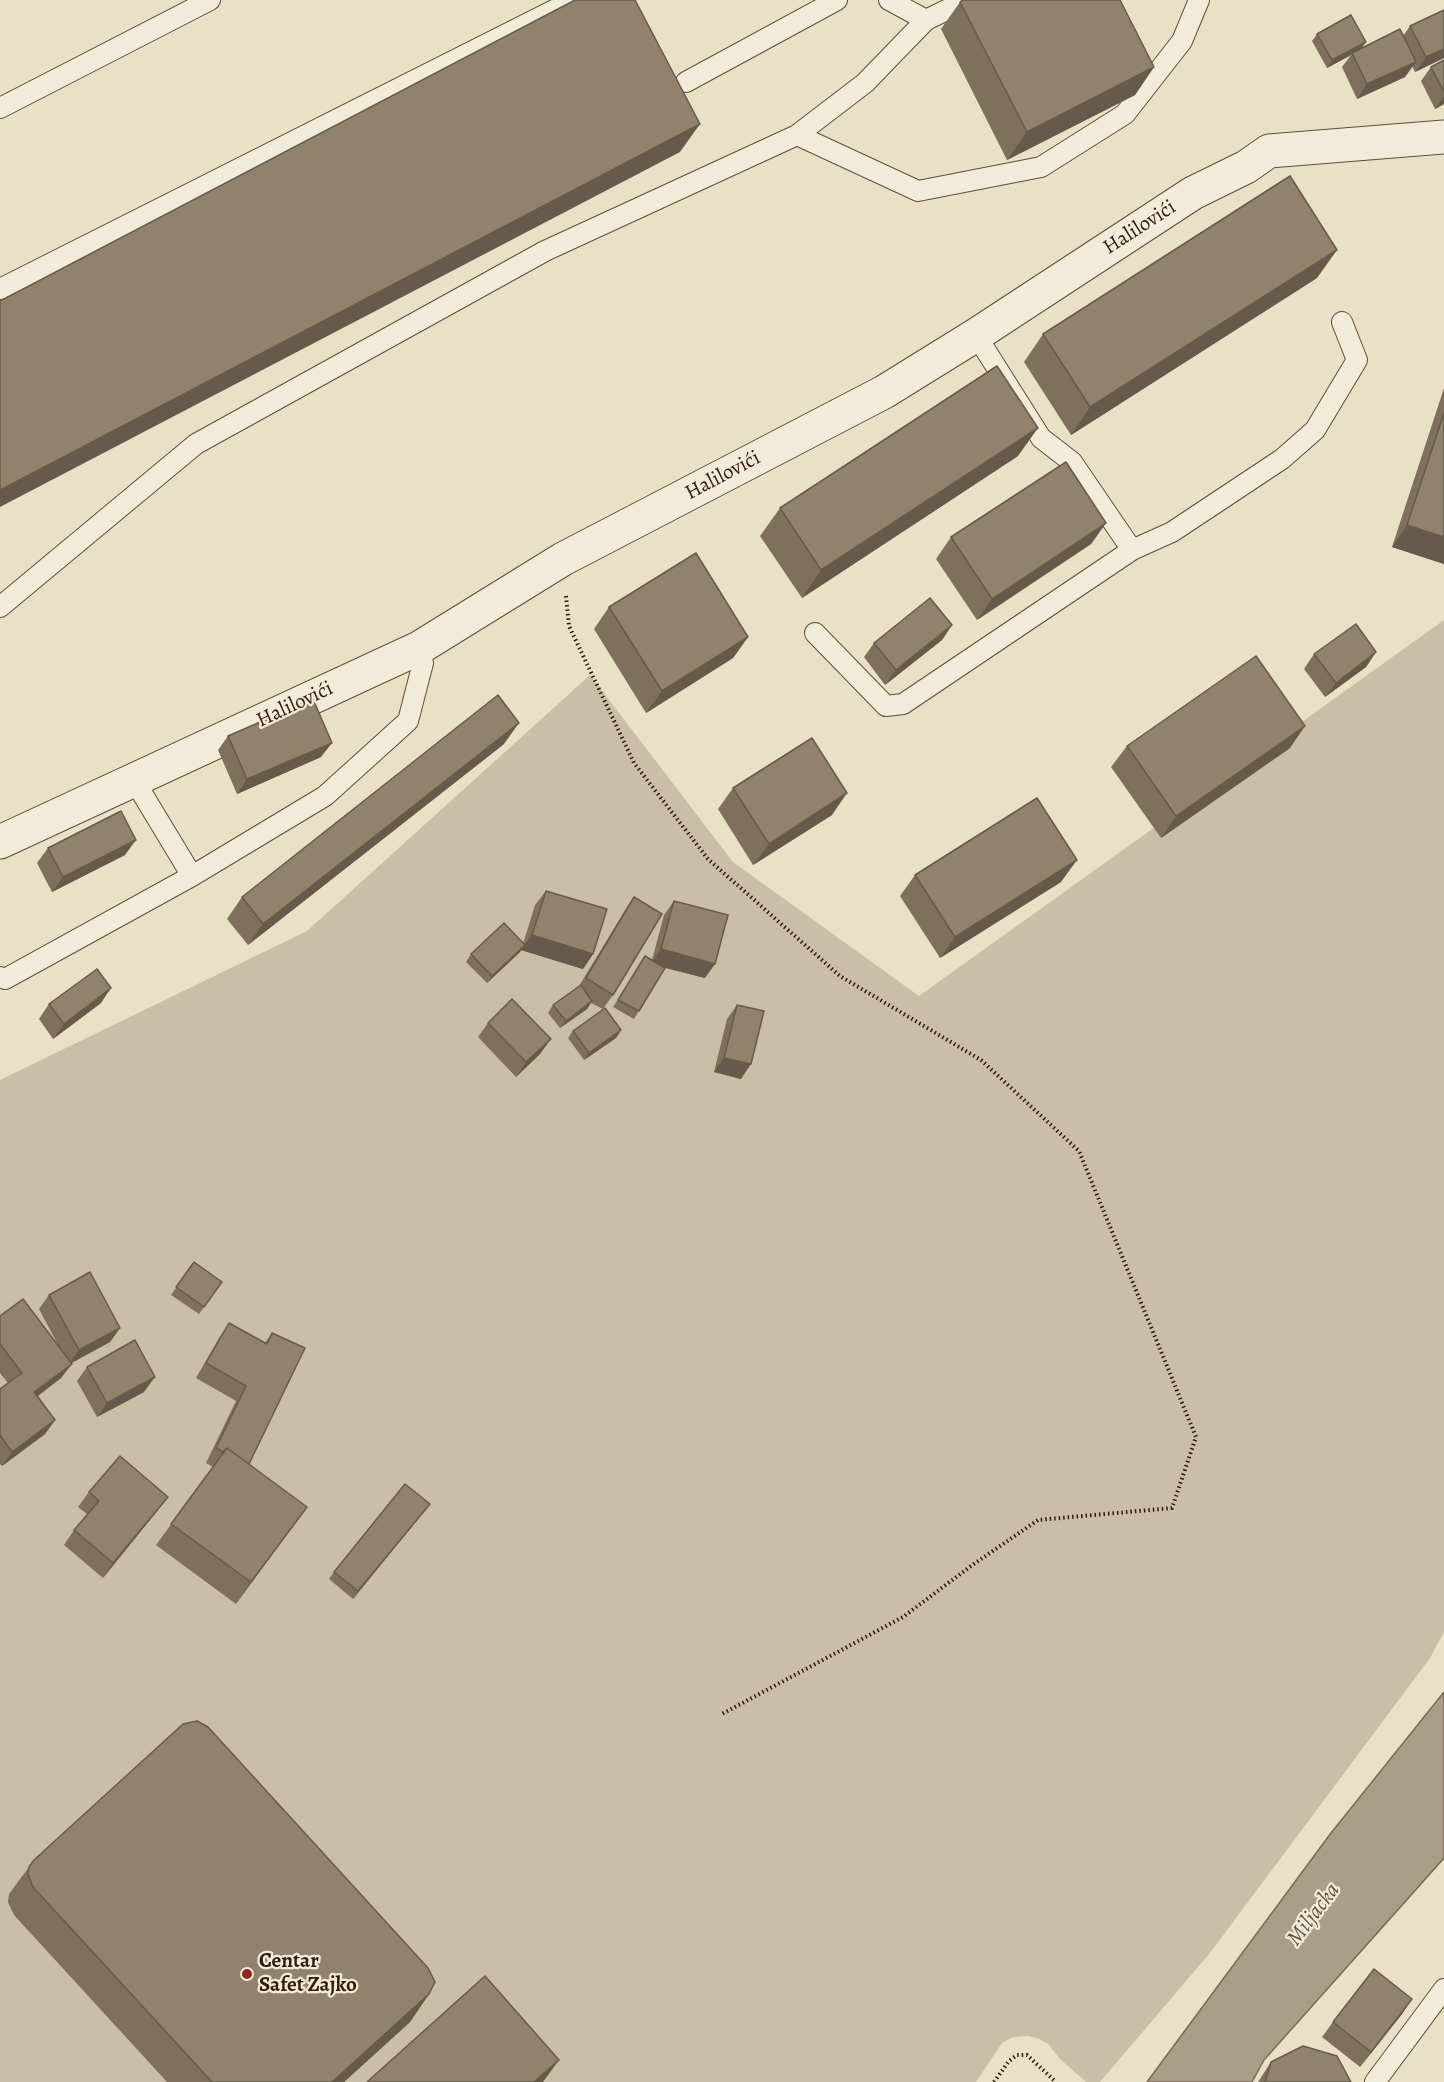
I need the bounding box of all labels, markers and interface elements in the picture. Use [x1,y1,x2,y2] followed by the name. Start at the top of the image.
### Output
[1099,195,1181,261] street label: Halilovići
[681,446,765,506] street label: Halilovići
[253,676,337,734] street label: Halilovići
[1282,1878,1346,1952] water label: Miljacka
[259,1949,357,1999] place label: Centar Safet Zajko
[240,1967,254,1981] marker: Centar Safet Zajko

